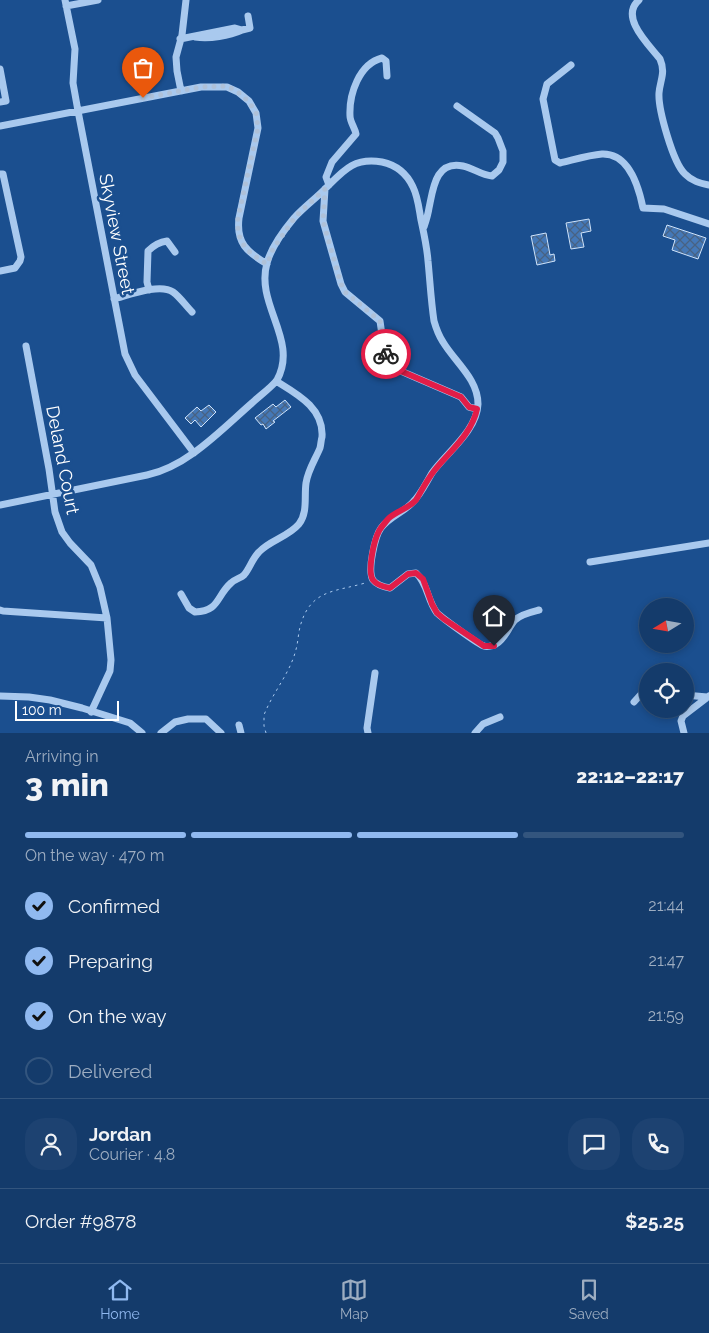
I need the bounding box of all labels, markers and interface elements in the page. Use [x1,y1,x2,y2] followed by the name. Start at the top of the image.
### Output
[122,47,164,98] pin
[129,54,157,82] icon: bag
[95,172,139,296] street label: Skyview Street
[361,329,411,379] courier
[372,340,400,368] icon: bike
[42,404,84,516] street label: Deland Court
[473,595,515,646] pin
[639,598,694,652] north arrow
[639,598,694,718] map controls
[480,602,508,630] icon: home
[639,663,694,718] button: locate
[15,698,119,721] scale bar
[22,702,62,718] text: 100 m
[25,747,99,766] text: Arriving in
[576,765,684,787] text: 22:12–22:17
[25,766,109,803] text: 3 min
[25,846,165,865] text: On the way · 470 m
[25,892,53,920] icon: check
[68,895,160,917] text: Confirmed
[648,896,684,915] text: 21:44
[25,947,53,975] icon: check
[68,950,153,972] text: Preparing
[649,951,684,970] text: 21:47
[25,1002,53,1030] icon: check
[68,1005,167,1027] text: On the way
[648,1006,684,1025] text: 21:59
[68,1060,152,1082] text: Delivered
[25,1118,77,1170] button: person
[568,1118,620,1170] button: chat
[632,1118,684,1170] button: phone
[89,1123,152,1145] text: Jordan
[89,1145,175,1164] text: Courier · 4.8
[25,1210,136,1232] text: Order #9878
[625,1210,684,1232] text: $25.25
[100,1276,140,1322] tab: Home
[340,1276,369,1322] tab: Map
[569,1276,609,1322] tab: Saved

